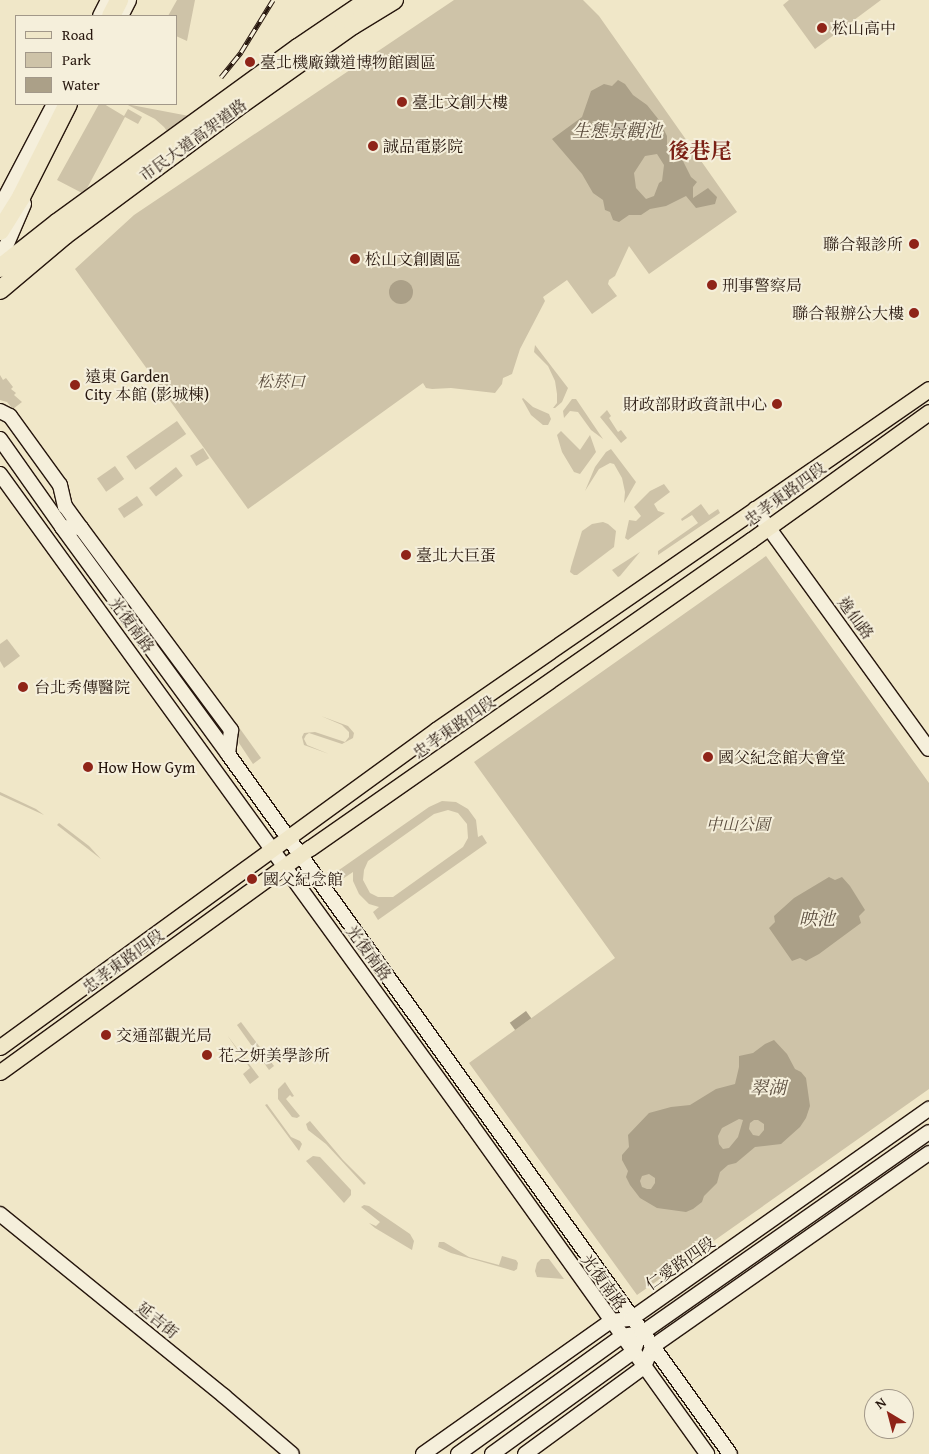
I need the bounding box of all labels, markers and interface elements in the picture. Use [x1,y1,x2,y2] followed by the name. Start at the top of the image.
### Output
[15,15,178,105] legend
[832,18,896,38] place label: 松山高中
[816,22,828,34] marker: 松山高中
[62,24,93,45] text: Road
[62,49,91,70] text: Park
[260,52,436,72] place label: 臺北機廠鐵道博物館園區
[244,56,256,68] marker: 臺北機廠鐵道博物館園區
[62,74,100,95] text: Water
[412,92,508,112] place label: 臺北文創大樓
[136,95,250,185] street label: 市民大道高架道路
[396,96,408,108] marker: 臺北文創大樓
[572,120,662,142] water label: 生態景觀池
[383,136,463,156] place label: 誠品電影院
[669,138,731,164] district label: 後巷尾
[367,140,379,152] marker: 誠品電影院
[823,234,903,254] place label: 聯合報診所
[907,237,921,251] marker: 聯合報診所
[365,249,461,269] place label: 松山文創園區
[349,253,361,265] marker: 松山文創園區
[722,275,802,295] place label: 刑事警察局
[706,279,718,291] marker: 刑事警察局
[792,303,904,323] place label: 聯合報辦公大樓
[908,307,920,319] marker: 聯合報辦公大樓
[85,366,209,404] place label: 遠東 Garden City 本館 (影城棟)
[257,371,305,391] park label: 松菸口
[69,379,81,391] marker: 遠東 Garden City 本館 (影城棟)
[623,394,767,414] place label: 財政部財政資訊中心
[771,398,783,410] marker: 財政部財政資訊中心
[741,458,829,530] street label: 忠孝東路四段
[416,545,496,565] place label: 臺北大巨蛋
[400,549,412,561] marker: 臺北大巨蛋
[105,593,159,657] street label: 光復南路
[834,593,878,643] street label: 逸仙路
[34,677,130,697] place label: 台北秀傳醫院
[16,680,30,694] marker: 台北秀傳醫院
[409,692,499,762] street label: 忠孝東路四段
[718,747,846,767] place label: 國父紀念館大會堂
[702,751,714,763] marker: 國父紀念館大會堂
[98,757,195,777] place label: How How Gym
[82,761,94,773] marker: How How Gym
[706,814,770,834] park label: 中山公園
[263,869,343,889] place label: 國父紀念館
[245,872,259,886] marker: 國父紀念館
[799,908,835,930] water label: 映池
[342,921,396,985] street label: 光復南路
[79,925,167,997] street label: 忠孝東路四段
[116,1025,212,1045] place label: 交通部觀光局
[100,1029,112,1041] marker: 交通部觀光局
[218,1045,330,1065] place label: 花之妍美學診所
[200,1048,214,1062] marker: 花之妍美學診所
[750,1077,786,1099] water label: 翠湖
[642,1232,718,1294] street label: 仁愛路四段
[577,1250,631,1314] street label: 光復南路
[133,1297,183,1343] street label: 延吉街
[864,1389,914,1439] north arrow
[871,1392,890,1414] text: N

